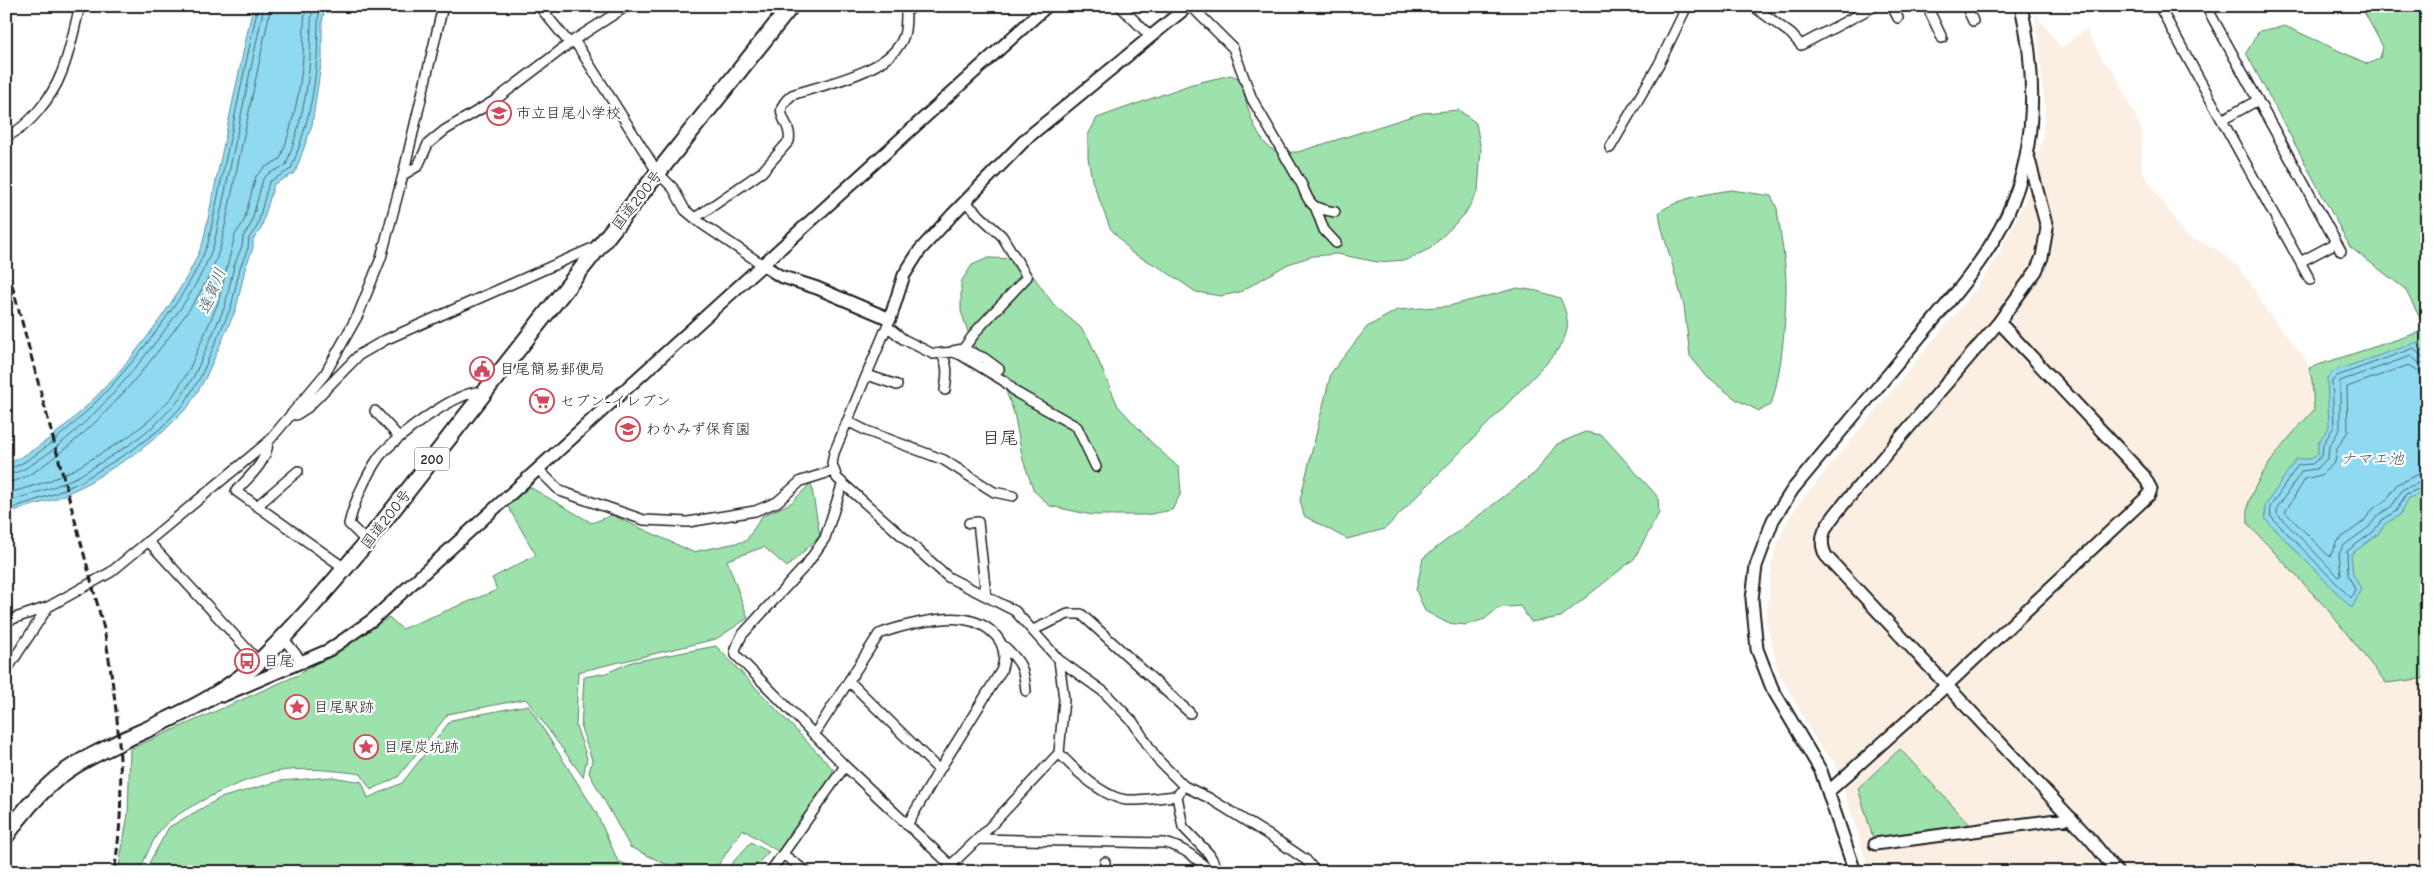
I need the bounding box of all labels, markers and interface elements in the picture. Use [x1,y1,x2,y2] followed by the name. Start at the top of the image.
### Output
[486,100,512,126] school or university icon: 市立目尾小学校
[516,104,621,122] place label: 市立目尾小学校
[608,166,666,234] street label: 国道200号
[195,265,229,317] water label: 遠賀川
[469,356,495,382] public building icon: 目尾簡易郵便局
[500,360,605,378] place label: 目尾簡易郵便局
[529,388,555,414] supermarket icon: セブン-イレブン
[560,392,671,410] place label: セブン-イレブン
[615,416,641,442] school or university icon: わかみず保育園
[646,420,750,438] place label: わかみず保育園
[982,428,1018,449] district label: 目尾
[414,448,450,470] road number: 200
[2340,450,2405,468] water label: ナマエ池
[357,485,415,553] street label: 国道200号
[234,648,260,674] bus stop icon: 目尾
[264,652,294,670] place label: 目尾
[284,694,310,720] place icon: 目尾駅跡
[314,698,374,716] place label: 目尾駅跡
[353,734,379,760] place icon: 目尾炭坑跡
[384,738,459,756] place label: 目尾炭坑跡

